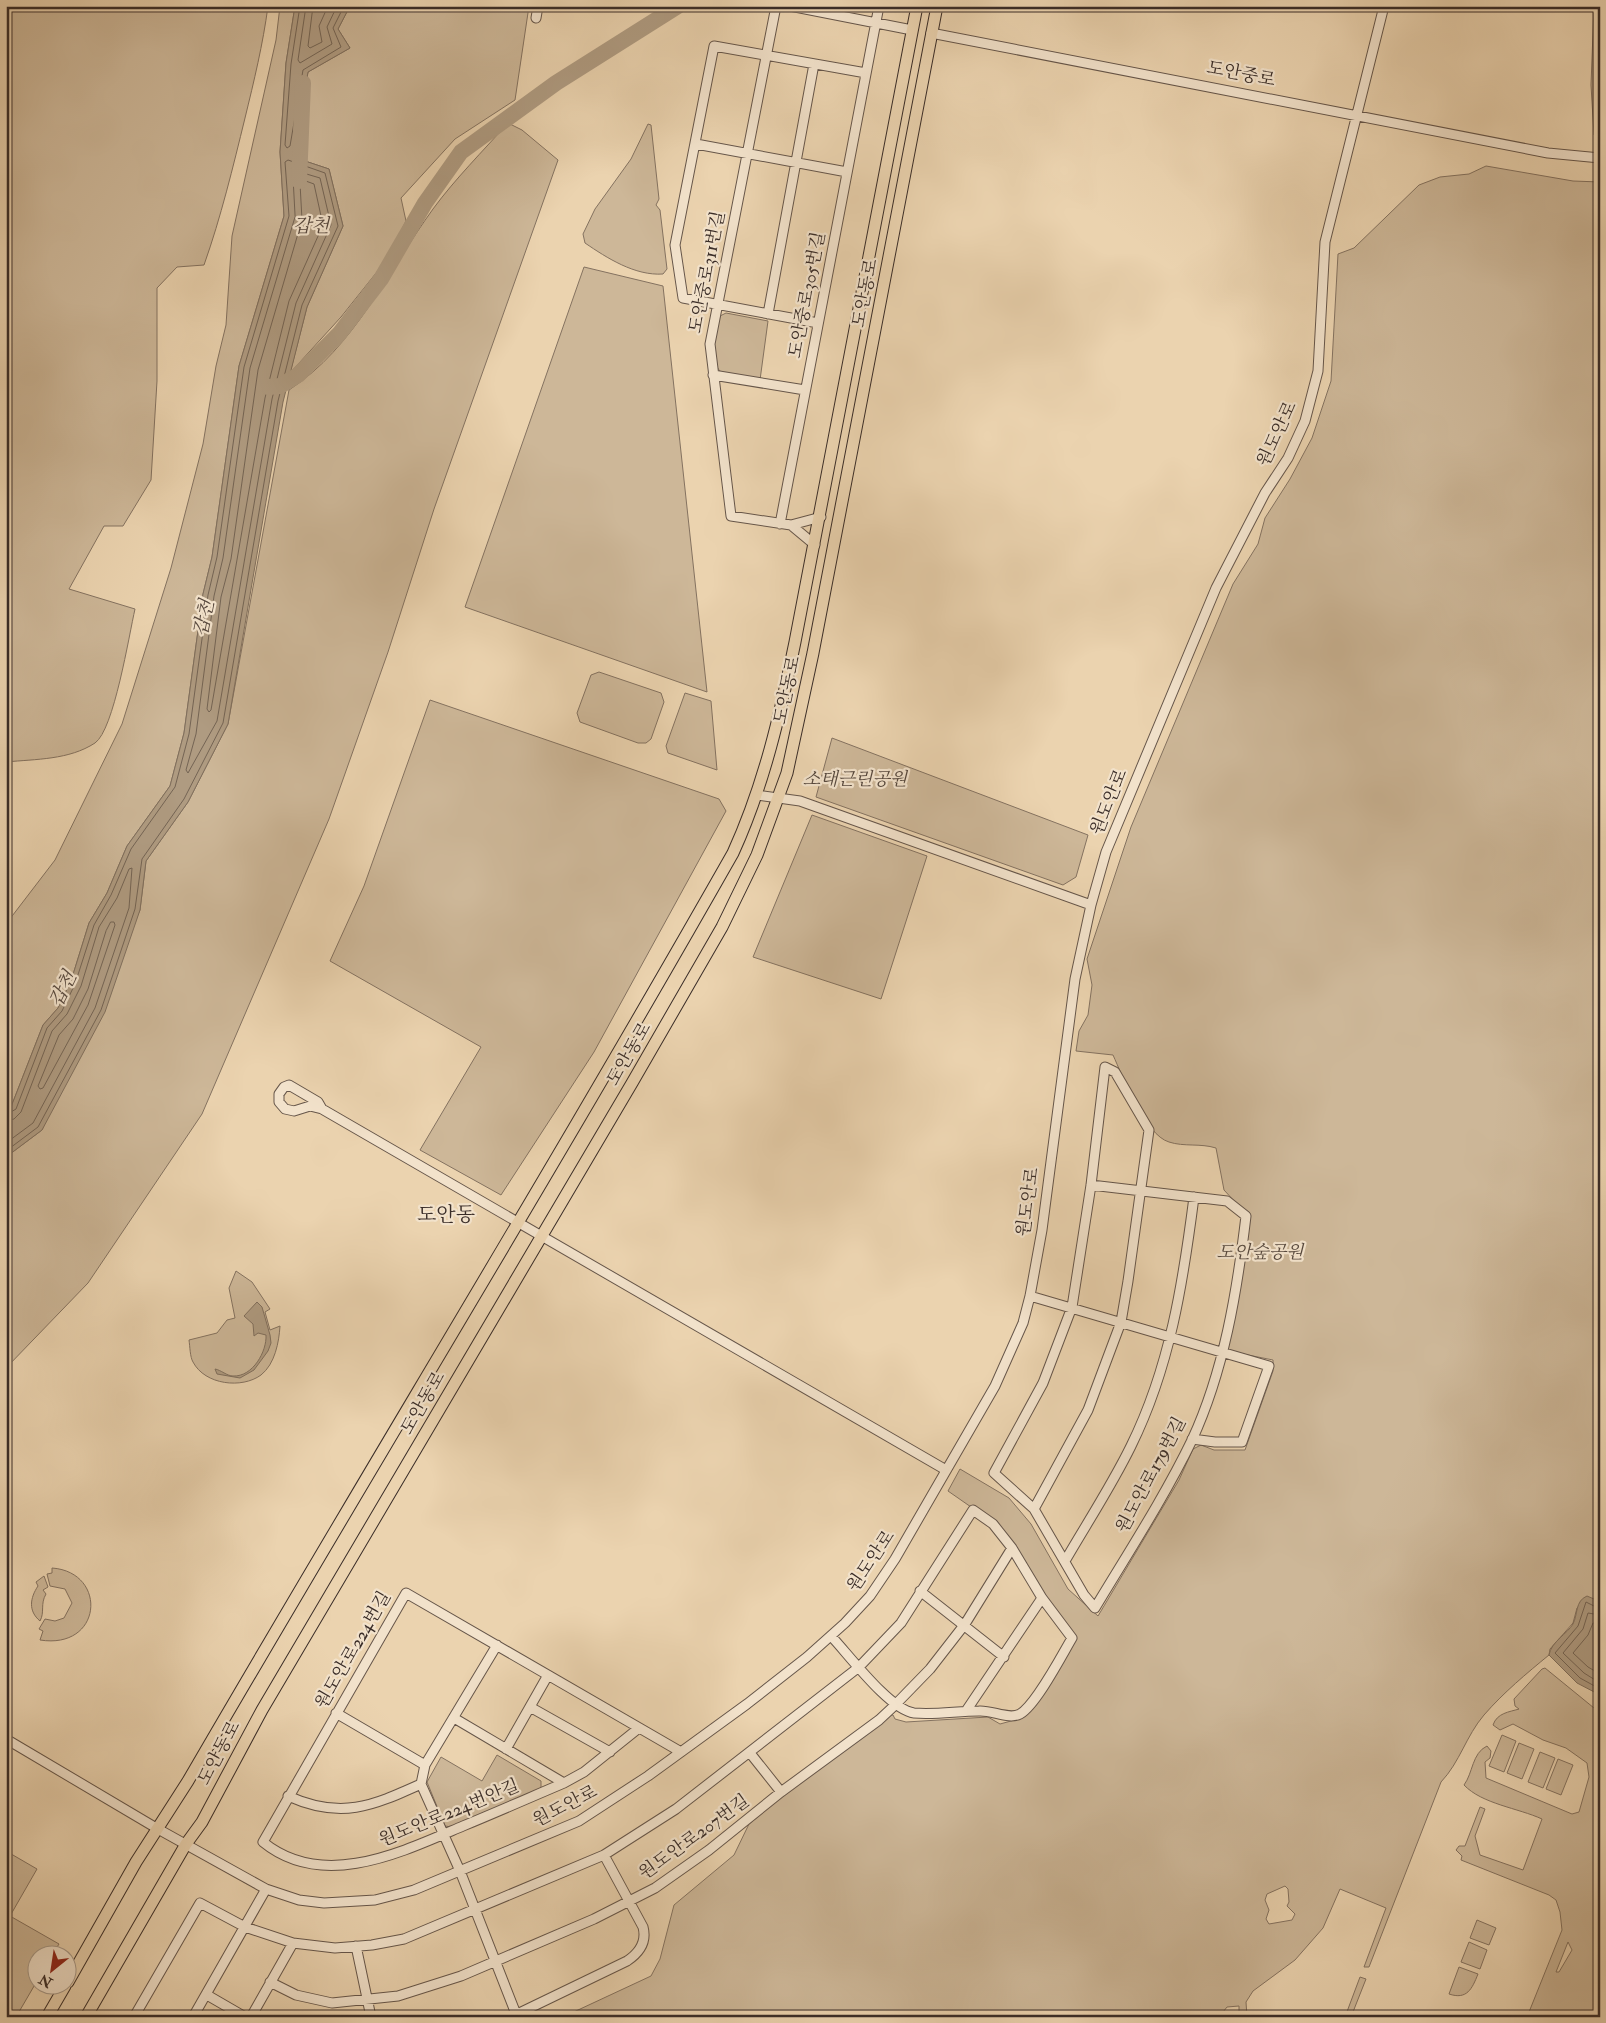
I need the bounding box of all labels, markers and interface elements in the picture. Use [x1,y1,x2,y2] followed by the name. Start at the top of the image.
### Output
[1205,56,1277,92] street label: 도안중로
[684,209,730,335] street label: 도안중로311번길
[293,214,331,238] water label: 갑천
[783,230,831,360] street label: 도안중로305번길
[847,257,883,329] street label: 도안동로
[1252,398,1302,470] street label: 원도안로
[188,596,220,638] water label: 갑천
[769,654,805,726] street label: 도안동로
[1085,765,1133,839] street label: 원도안로
[803,768,909,791] park label: 소태근린공원
[44,966,83,1011] water label: 갑천
[602,1018,656,1090] street label: 도안동로
[1012,1166,1044,1238] street label: 원도안로
[417,1202,475,1227] district label: 도안동
[1217,1241,1305,1264] park label: 도안숲공원
[396,1367,450,1439] street label: 도안동로
[1111,1413,1191,1537] street label: 원도안로179번길
[842,1526,900,1596] street label: 원도안로
[310,1587,396,1713] street label: 원도안로224번길
[193,1717,245,1789] street label: 도안동로
[375,1774,523,1852] street label: 원도안로224번안길
[529,1780,601,1832] street label: 원도안로
[634,1789,754,1885] street label: 원도안로207번길
[28,1946,78,1996] north arrow
[36,1970,56,1992] text: N

